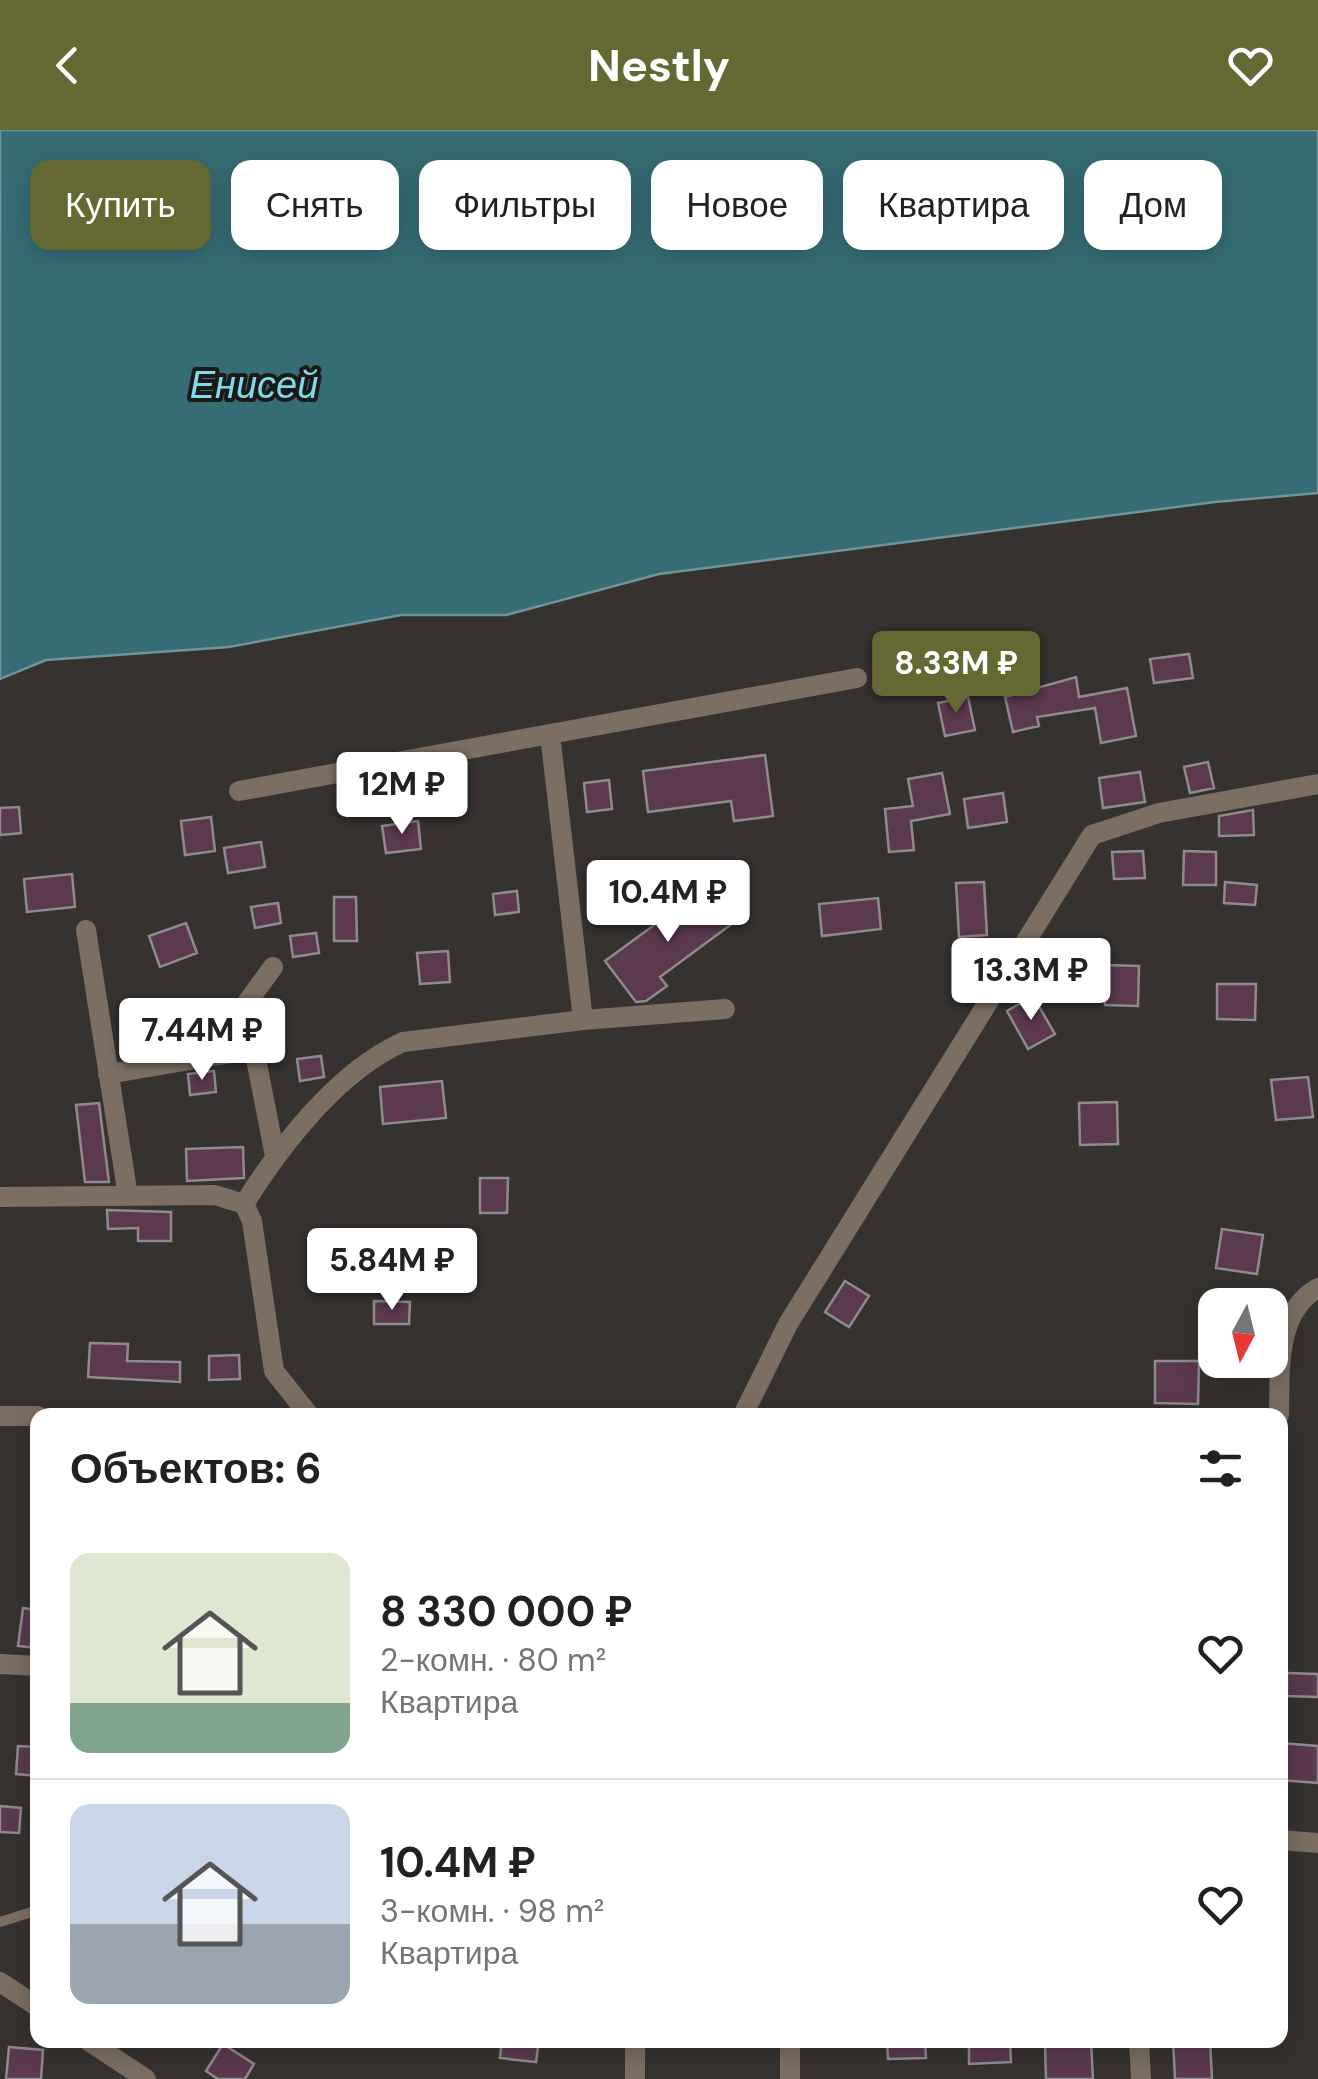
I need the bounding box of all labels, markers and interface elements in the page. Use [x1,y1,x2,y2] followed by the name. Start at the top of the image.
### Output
[588,36,730,95] text: Nestly
[40,38,95,93] icon: back
[1223,38,1278,93] icon: heart
[30,160,211,250] chip: Купить
[231,160,399,250] chip: Снять
[419,160,631,250] chip: Фильтры
[651,160,823,250] chip: Новое
[843,160,1064,250] chip: Квартира
[1084,160,1222,250] chip: Дом
[190,360,318,410] water label: Енисей
[864,631,1048,716] pin: 8.33M ₽
[894,642,1018,684] text: 8.33M ₽
[332,752,472,837] pin: 12M ₽
[359,763,445,805] text: 12M ₽
[576,860,760,945] pin: 10.4M ₽
[609,871,727,913] text: 10.4M ₽
[939,938,1123,1023] pin: 13.3M ₽
[973,949,1089,991] text: 13.3M ₽
[110,998,294,1083] pin: 7.44M ₽
[141,1009,263,1051] text: 7.44M ₽
[300,1228,484,1313] pin: 5.84M ₽
[329,1239,455,1281] text: 5.84M ₽
[1198,1288,1288,1378] north arrow
[1198,1288,1288,1378] map controls
[70,1441,322,1496] text: Объектов: 6
[1193,1441,1248,1496] icon: filters
[380,1584,633,1639] text: 8 330 000 ₽
[150,1593,270,1713] icon: home
[1193,1626,1248,1681] icon: heart
[380,1639,606,1681] text: 2-комн. · 80 m²
[380,1681,518,1723] text: Квартира
[380,1835,536,1890] text: 10.4M ₽
[150,1844,270,1964] icon: home
[1193,1877,1248,1932] icon: heart
[380,1890,604,1932] text: 3-комн. · 98 m²
[380,1932,518,1974] text: Квартира

